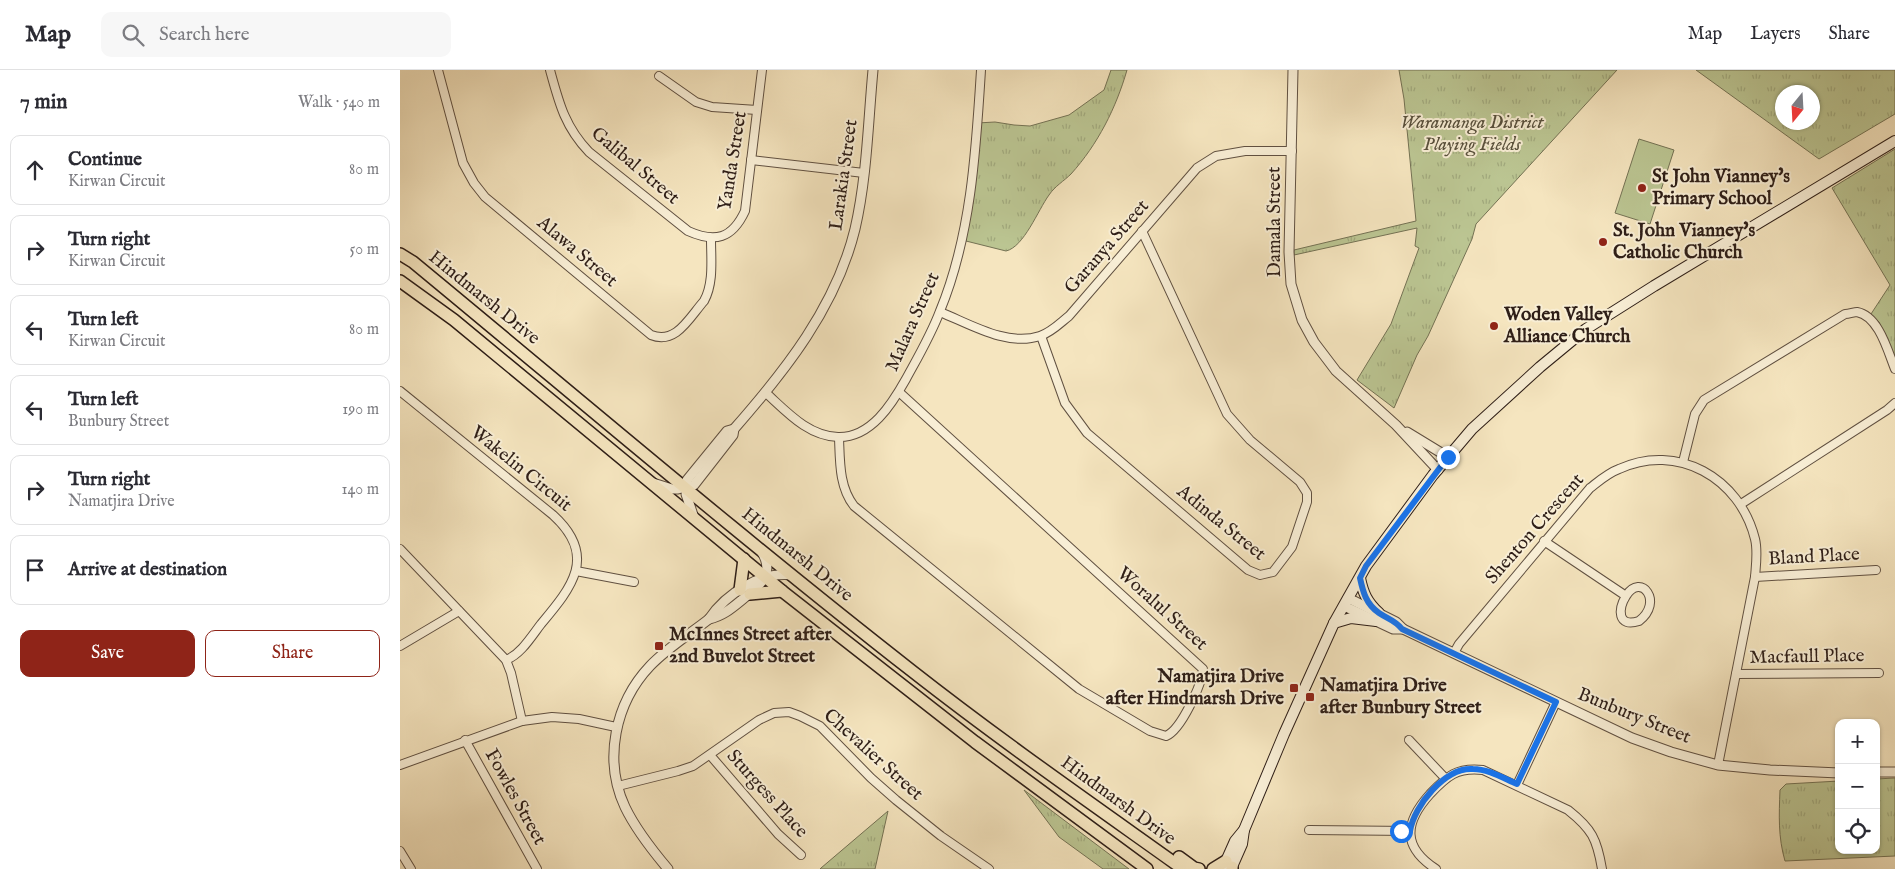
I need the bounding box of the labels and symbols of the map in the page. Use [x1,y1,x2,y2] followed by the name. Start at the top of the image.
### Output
[1775,85,1820,130] north arrow
[713,109,753,212] street label: Yanda Street
[1400,111,1545,157] park label: Waramanga District Playing Fields
[824,118,864,232] street label: Larakia Street
[586,122,685,210] street label: Galibal Street
[1652,165,1790,211] place label: St John Vianney's Primary School
[1263,166,1287,278] street label: Damala Street
[1636,182,1648,194] marker: St John Vianney's Primary School
[1059,195,1155,299] street label: Garanya Street
[531,211,623,293] street label: Alawa Street
[1613,219,1755,265] place label: St. John Vianney's Catholic Church
[1597,236,1609,248] marker: St. John Vianney's Catholic Church
[423,246,545,351] street label: Hindmarsh Drive
[880,268,946,375] street label: Malara Street
[1503,303,1631,349] place label: Woden Valley Alliance Church
[1488,320,1500,332] marker: Woden Valley Alliance Church
[465,421,577,518] street label: Wakelin Circuit
[1437,446,1460,469] route end
[1480,468,1590,589] street label: Shenton Crescent
[1171,479,1271,567] street label: Adinda Street
[736,503,858,608] street label: Hindmarsh Drive
[1768,543,1861,571] street label: Bland Place
[1112,562,1213,656] street label: Woralul Street
[669,623,833,669] place label: McInnes Street after 2nd Buvelot Street
[653,640,665,652] marker: McInnes Street after 2nd Buvelot Street
[1749,644,1865,670] street label: Macfaull Place
[1106,665,1284,711] place label: Namatjira Drive after Hindmarsh Drive
[1319,674,1482,720] place label: Namatjira Drive after Bunbury Street
[1288,682,1300,694] marker: Namatjira Drive after Hindmarsh Drive
[1574,682,1695,750] street label: Bunbury Street
[1304,691,1316,703] marker: Namatjira Drive after Bunbury Street
[818,704,928,806] street label: Chevalier Street
[479,745,551,850] street label: Fowles Street
[721,745,813,843] street label: Sturgess Place
[1056,751,1181,851] street label: Hindmarsh Drive
[1390,820,1413,843] route start

